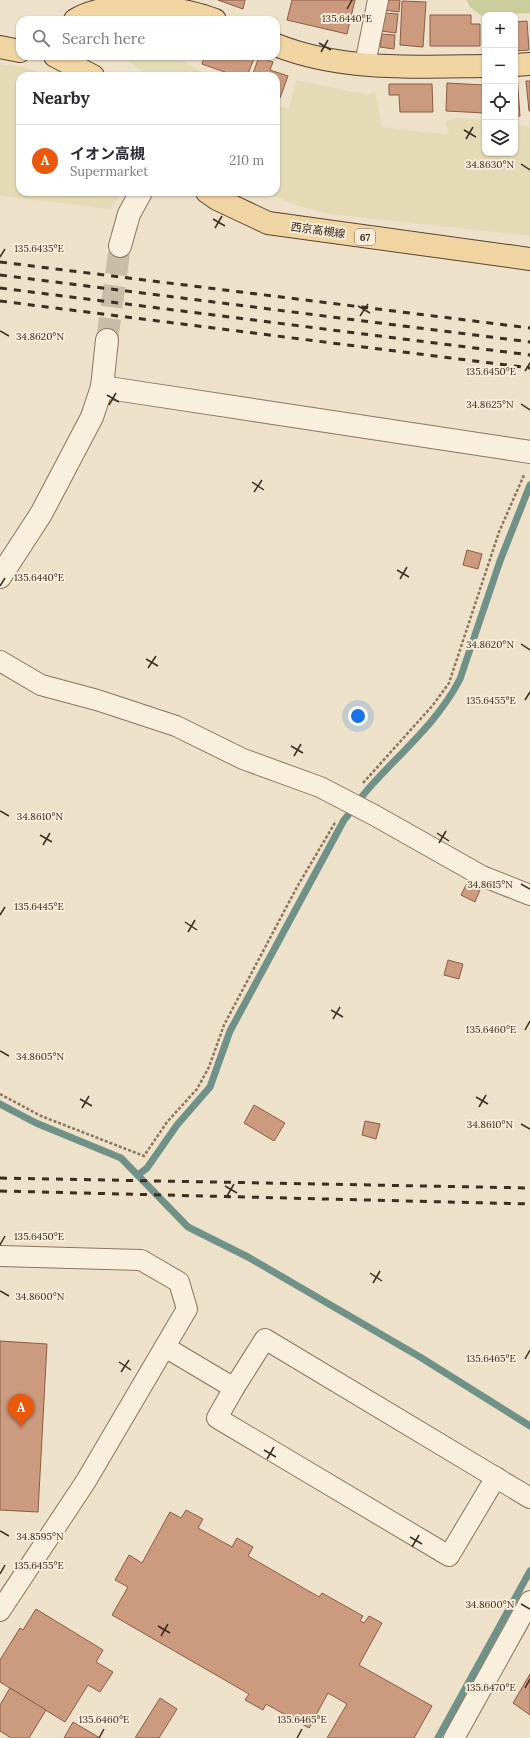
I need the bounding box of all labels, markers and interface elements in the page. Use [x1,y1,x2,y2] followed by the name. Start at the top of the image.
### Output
[322,12,372,25] text: 135.6440°E
[482,12,518,156] map controls
[482,12,518,48] button: +
[16,16,280,60] search box
[30,27,52,49] icon: search
[62,29,145,48] text: Search here
[482,48,518,84] button: −
[482,84,518,120] button: locate
[32,87,90,109] text: Nearby
[482,120,518,156] button: layers
[70,144,145,163] text: イオン高槻
[41,152,49,169] text: A
[229,152,264,169] text: 210 m
[466,158,515,171] text: 34.8630°N
[70,163,148,180] text: Supermarket
[290,219,346,241] street label: 西京高槻線
[355,229,375,245] road number: 67
[14,242,64,255] text: 135.6435°E
[16,330,64,343] text: 34.8620°N
[466,365,516,378] text: 135.6450°E
[466,398,514,411] text: 34.8625°N
[14,571,64,584] text: 135.6440°E
[466,638,514,651] text: 34.8620°N
[466,694,516,707] text: 135.6455°E
[348,706,368,726] your location
[17,810,64,823] text: 34.8610°N
[467,878,513,891] text: 34.8615°N
[14,900,64,913] text: 135.6445°E
[466,1023,516,1036] text: 135.6460°E
[16,1050,64,1063] text: 34.8605°N
[467,1118,514,1131] text: 34.8610°N
[14,1230,64,1243] text: 135.6450°E
[16,1290,65,1303] text: 34.8600°N
[466,1352,516,1365] text: 135.6465°E
[8,1394,34,1427] pin: A
[16,1530,64,1543] text: 34.8595°N
[14,1559,64,1572] text: 135.6455°E
[466,1598,515,1611] text: 34.8600°N
[466,1681,516,1694] text: 135.6470°E
[79,1713,129,1726] text: 135.6460°E
[277,1713,327,1726] text: 135.6465°E

